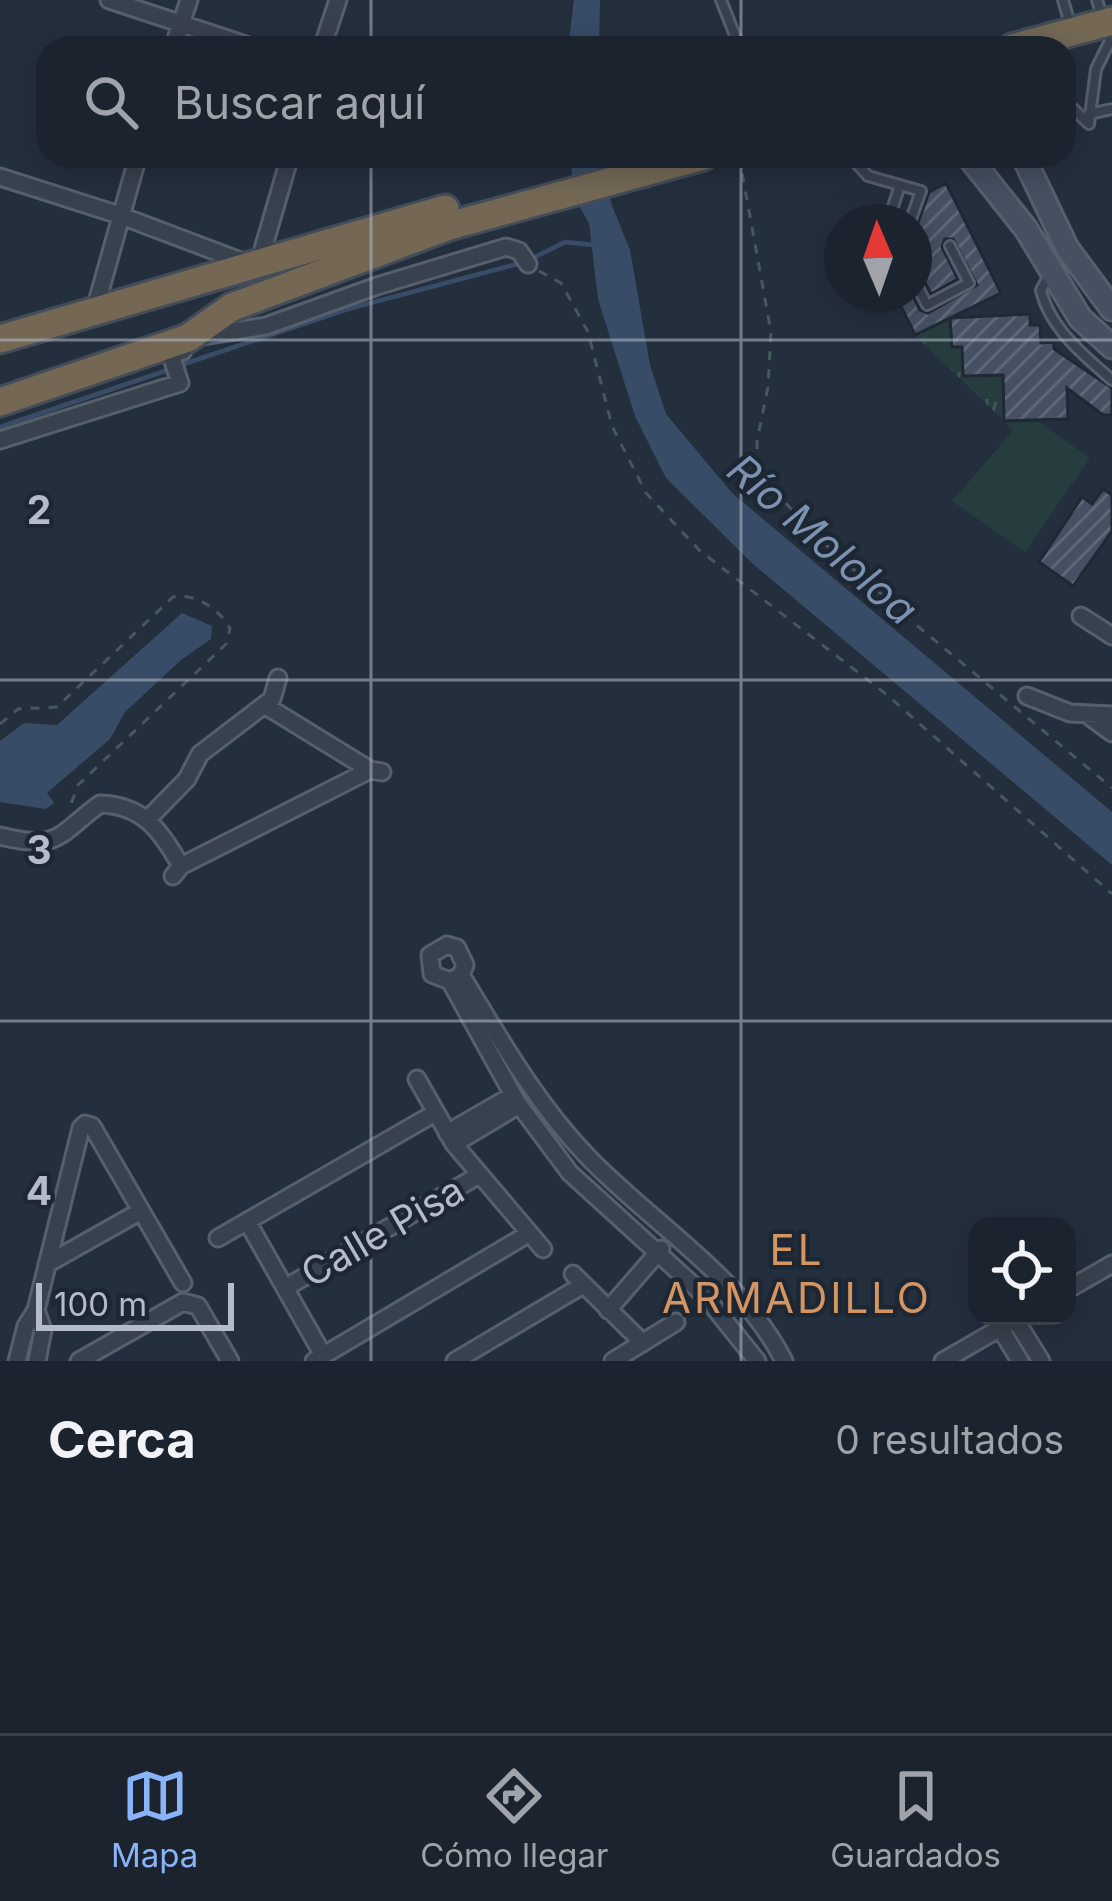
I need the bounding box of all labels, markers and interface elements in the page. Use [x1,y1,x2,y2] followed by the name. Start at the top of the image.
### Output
[36,36,1076,168] search box
[78,69,144,135] icon: search
[174,75,425,130] text: Buscar aquí
[824,204,932,312] north arrow
[718,443,928,635] water label: Río Mololoa
[27,486,51,533] text: 2
[26,826,52,873] text: 3
[292,1166,472,1296] street label: Calle Pisa
[26,1167,52,1214] text: 4
[968,1217,1076,1325] map controls
[968,1217,1076,1325] button: locate
[662,1224,932,1323] district label: EL ARMADILLO
[36,1277,234,1330] scale bar
[54,1284,147,1324] text: 100 m
[48,1409,196,1470] text: Cerca
[835,1416,1064,1463] text: 0 resultados
[111,1763,198,1875] tab: Mapa
[420,1763,608,1875] tab: Cómo llegar
[830,1763,1001,1875] tab: Guardados

